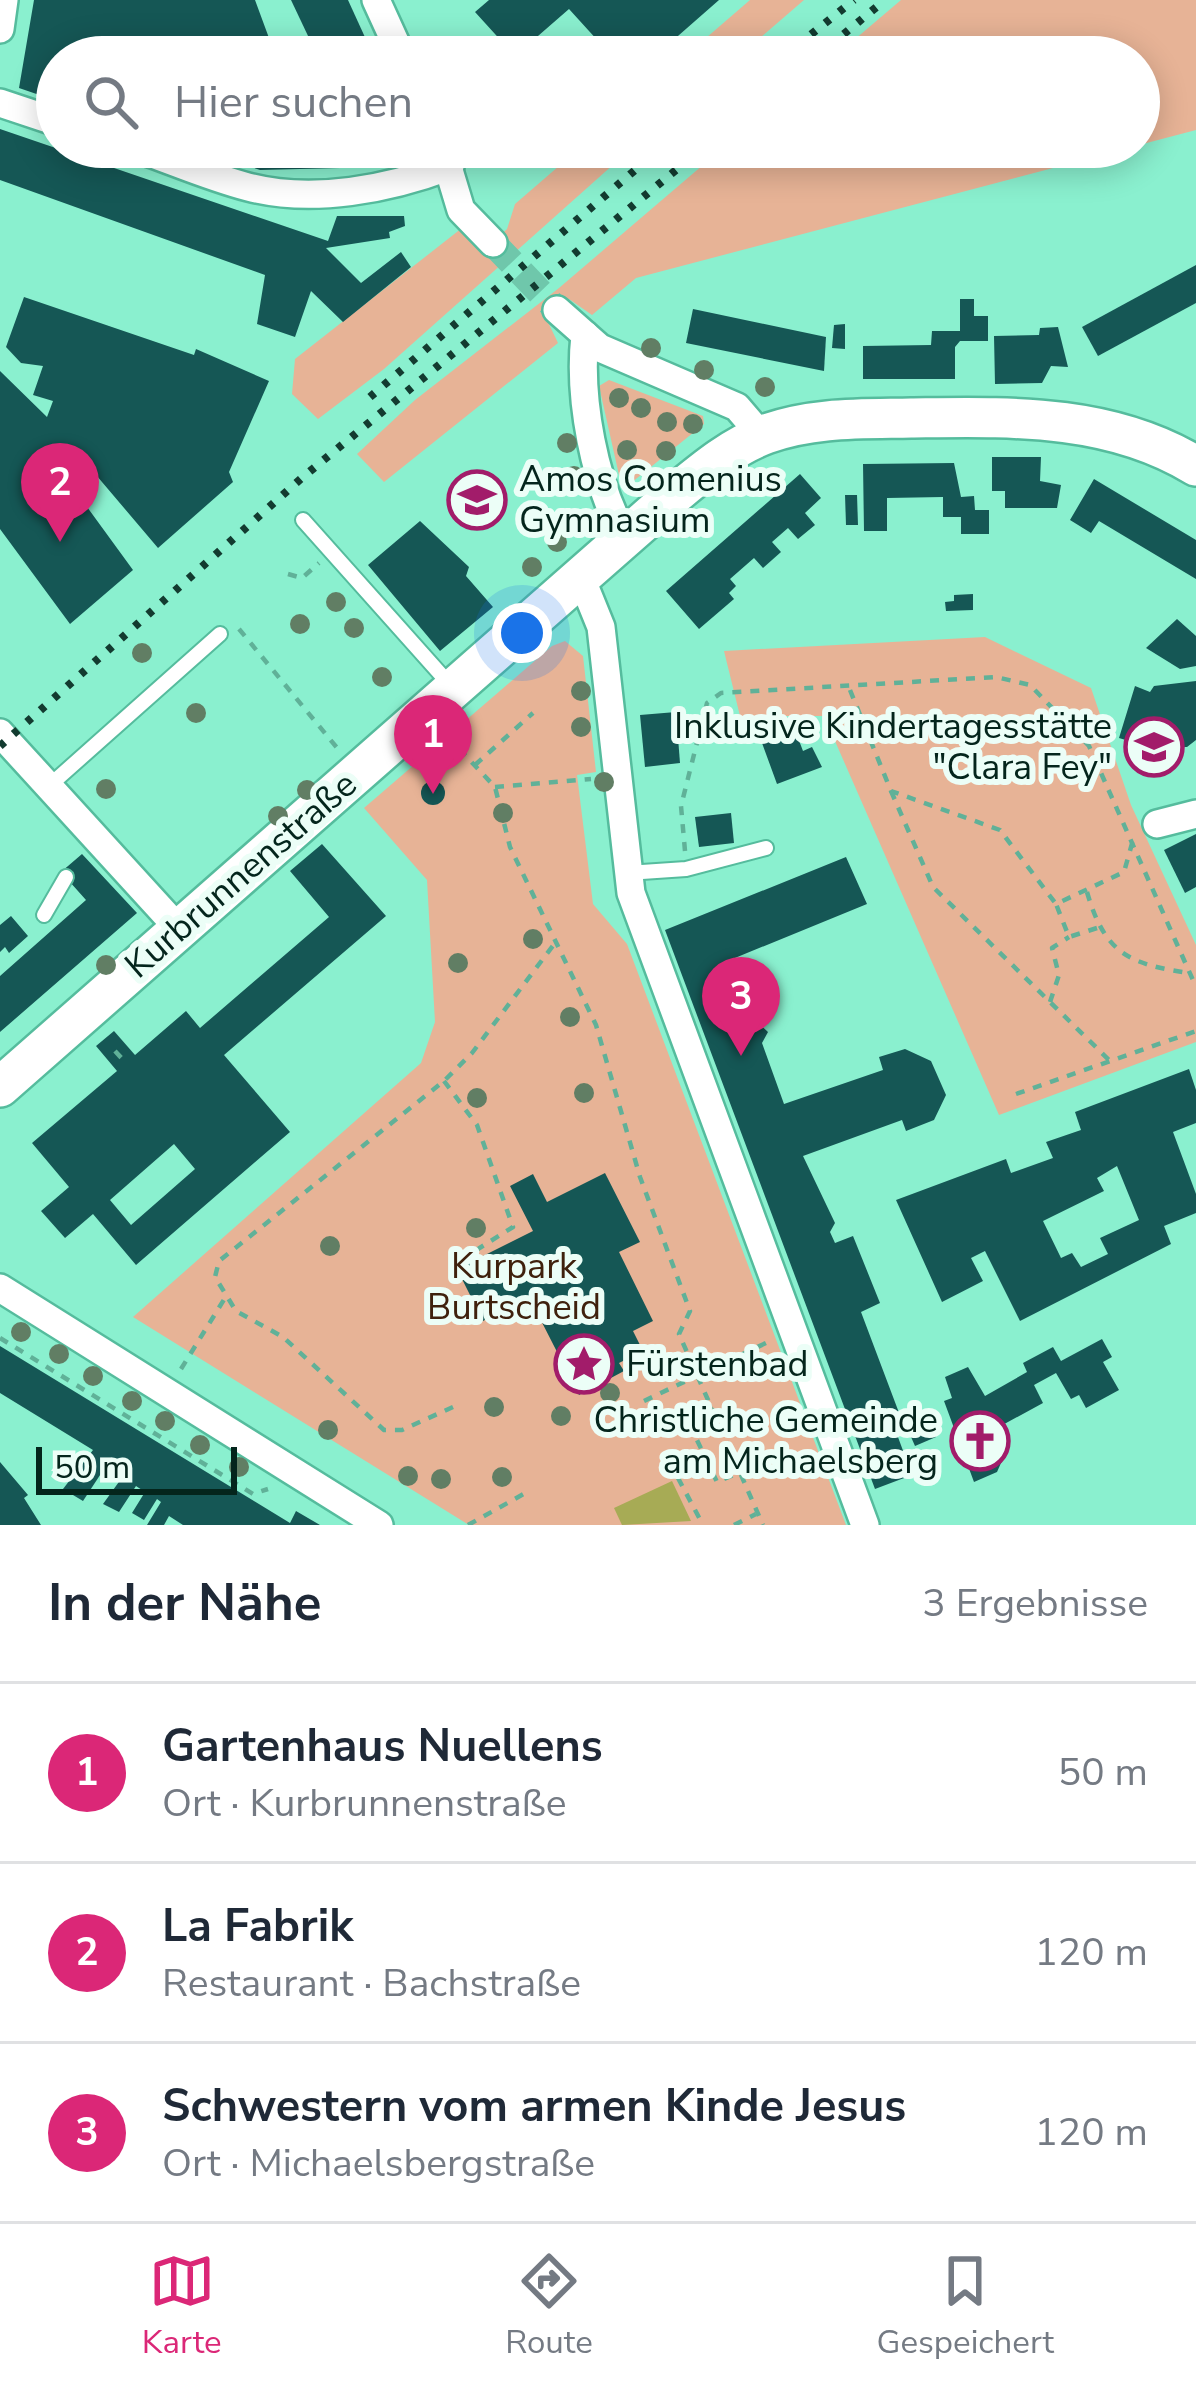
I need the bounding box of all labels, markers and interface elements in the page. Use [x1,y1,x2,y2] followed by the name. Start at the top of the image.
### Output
[36,36,1160,168] search box
[78,69,144,135] icon: search
[174,72,413,133] text: Hier suchen
[21,443,99,542] pin: 2
[519,455,782,545] place label: Amos Comenius Gymnasium
[446,469,508,531] school or university icon: Amos Comenius Gymnasium
[492,603,552,663] your location
[394,695,472,794] pin: 1
[674,702,1112,792] place label: Inklusive Kindertagesstätte "Clara Fey"
[1123,716,1185,778] school or university icon: Inklusive Kindertagesstätte "Clara Fey"
[115,761,367,989] street label: Kurbrunnenstraße
[702,957,780,1056] pin: 3
[427,1242,601,1332] park label: Kurpark Burtscheid
[553,1333,615,1395] place icon: Fürstenbad
[626,1340,808,1389] place label: Fürstenbad
[594,1396,938,1486] place label: Christliche Gemeinde am Michaelsberg
[949,1410,1011,1472] church icon: Christliche Gemeinde am Michaelsberg
[36,1441,237,1494] scale bar
[54,1445,130,1490] text: 50 m
[48,1568,321,1638] text: In der Nähe
[922,1577,1148,1630] text: 3 Ergebnisse
[162,1716,603,1777] text: Gartenhaus Nuellens
[75,1746,99,1799] text: 1
[1058,1746,1148,1799] text: 50 m
[162,1777,567,1830] text: Ort · Kurbrunnenstraße
[162,1896,353,1957] text: La Fabrik
[75,1926,99,1979] text: 2
[1034,1926,1148,1979] text: 120 m
[162,1957,581,2010] text: Restaurant · Bachstraße
[162,2076,906,2137] text: Schwestern vom armen Kinde Jesus
[75,2106,99,2159] text: 3
[1034,2106,1148,2159] text: 120 m
[162,2137,595,2190] text: Ort · Michaelsbergstraße
[142,2248,222,2365] tab: Karte
[505,2248,593,2365] tab: Route
[876,2248,1054,2365] tab: Gespeichert

